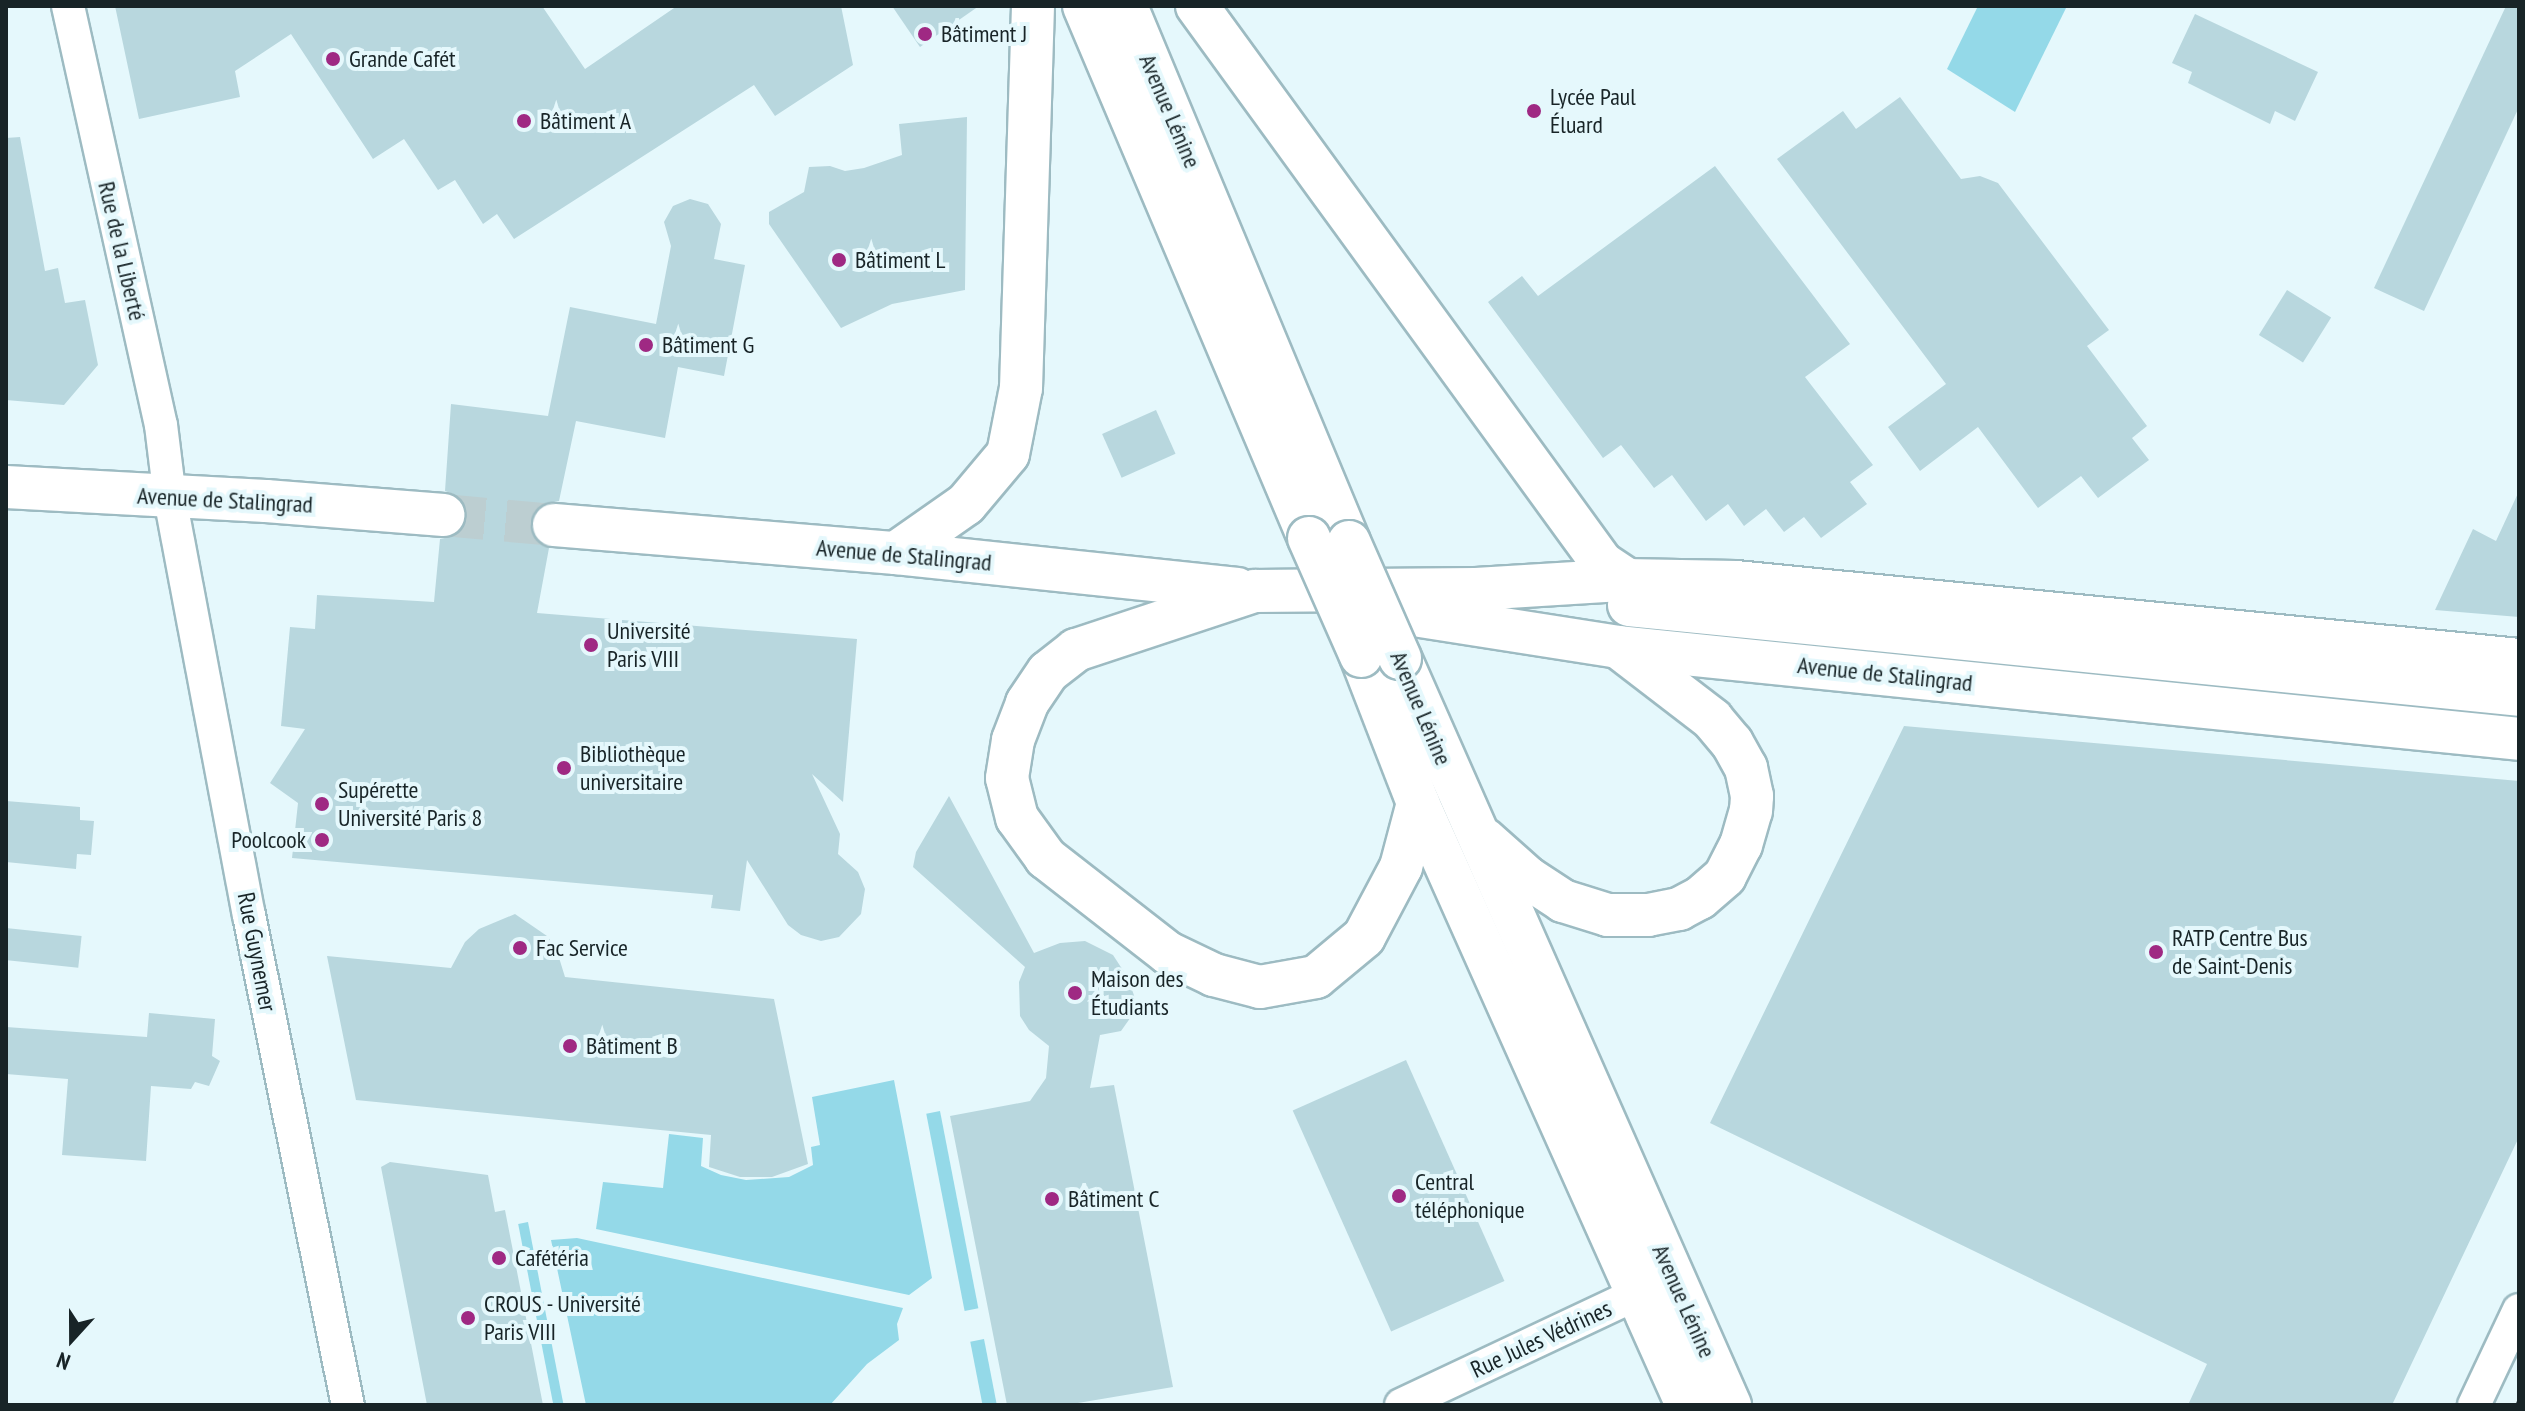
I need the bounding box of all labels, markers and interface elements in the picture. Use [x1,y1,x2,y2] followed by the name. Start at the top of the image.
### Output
[941,20,1027,48] place label: Bâtiment J
[916,25,934,43] marker: Bâtiment J
[349,45,456,73] place label: Grande Cafét
[324,50,342,68] marker: Grande Cafét
[1133,50,1207,172] street label: Avenue Lénine
[1550,83,1636,139] place label: Lycée Paul Éluard
[1525,102,1543,120] marker: Lycée Paul Éluard
[540,107,632,135] place label: Bâtiment A
[515,112,533,130] marker: Bâtiment A
[92,179,152,323] street label: Rue de la Liberté
[855,246,945,274] place label: Bâtiment L
[830,251,848,269] marker: Bâtiment L
[662,331,754,359] place label: Bâtiment G
[637,336,655,354] marker: Bâtiment G
[136,481,314,519] street label: Avenue de Stalingrad
[815,533,993,577] street label: Avenue de Stalingrad
[607,617,691,673] place label: Université Paris VIII
[582,636,600,654] marker: Université Paris VIII
[1384,647,1458,769] street label: Avenue Lénine
[1796,650,1974,698] street label: Avenue de Stalingrad
[580,740,686,796] place label: Bibliothèque universitaire
[555,759,573,777] marker: Bibliothèque universitaire
[338,776,482,832] place label: Supérette Université Paris 8
[313,795,331,813] marker: Supérette Université Paris 8
[231,826,306,854] place label: Poolcook
[313,831,331,849] marker: Poolcook
[231,890,283,1014] street label: Rue Guynemer
[2172,924,2308,980] place label: RATP Centre Bus de Saint-Denis
[536,934,628,962] place label: Fac Service
[511,939,529,957] marker: Fac Service
[2147,943,2165,961] marker: RATP Centre Bus de Saint-Denis
[1091,965,1184,1021] place label: Maison des Étudiants
[1066,984,1084,1002] marker: Maison des Étudiants
[586,1032,678,1060] place label: Bâtiment B
[561,1037,579,1055] marker: Bâtiment B
[1415,1168,1525,1224] place label: Central téléphonique
[1068,1185,1159,1213] place label: Bâtiment C
[1390,1187,1408,1205] marker: Central téléphonique
[1043,1190,1061,1208] marker: Bâtiment C
[1646,1240,1722,1362] street label: Avenue Lénine
[515,1244,589,1272] place label: Cafétéria
[490,1249,508,1267] marker: Cafétéria
[484,1290,643,1346] place label: CROUS - Université Paris VIII
[1466,1294,1616,1384] street label: Rue Jules Védrines
[32,1299,112,1379] north arrow
[459,1309,477,1327] marker: CROUS - Université Paris VIII
[53,1346,74,1377] text: N

